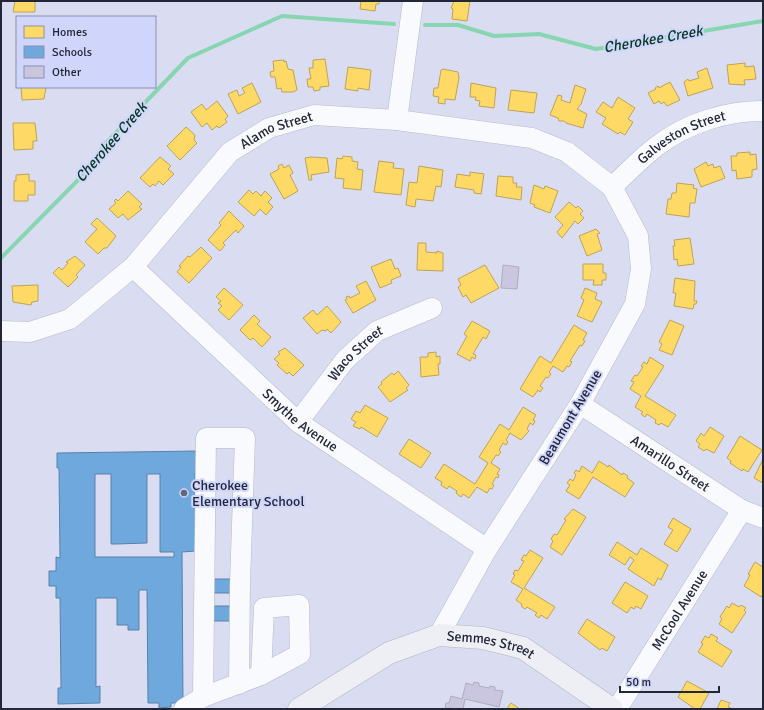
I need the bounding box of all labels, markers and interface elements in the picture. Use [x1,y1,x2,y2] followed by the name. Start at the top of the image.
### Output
[16,16,156,88] legend
[602,21,705,57] water label: Cherokee Creek
[52,25,87,40] text: Homes
[52,45,92,60] text: Schools
[52,65,82,80] text: Other
[71,97,152,186] water label: Cherokee Creek
[634,107,727,168] street label: Galveston Street
[237,108,315,153] street label: Alamo Street
[324,322,385,384] street label: Waco Street
[535,367,606,468] street label: Beaumont Avenue
[259,385,341,455] street label: Smythe Avenue
[627,432,713,496] street label: Amarillo Street
[192,477,305,510] place label: Cherokee Elementary School
[179,488,189,498] marker: Cherokee Elementary School
[648,567,711,654] street label: McCool Avenue
[446,628,538,663] street label: Semmes Street
[620,668,719,694] scale bar
[626,675,651,690] text: 50 m

